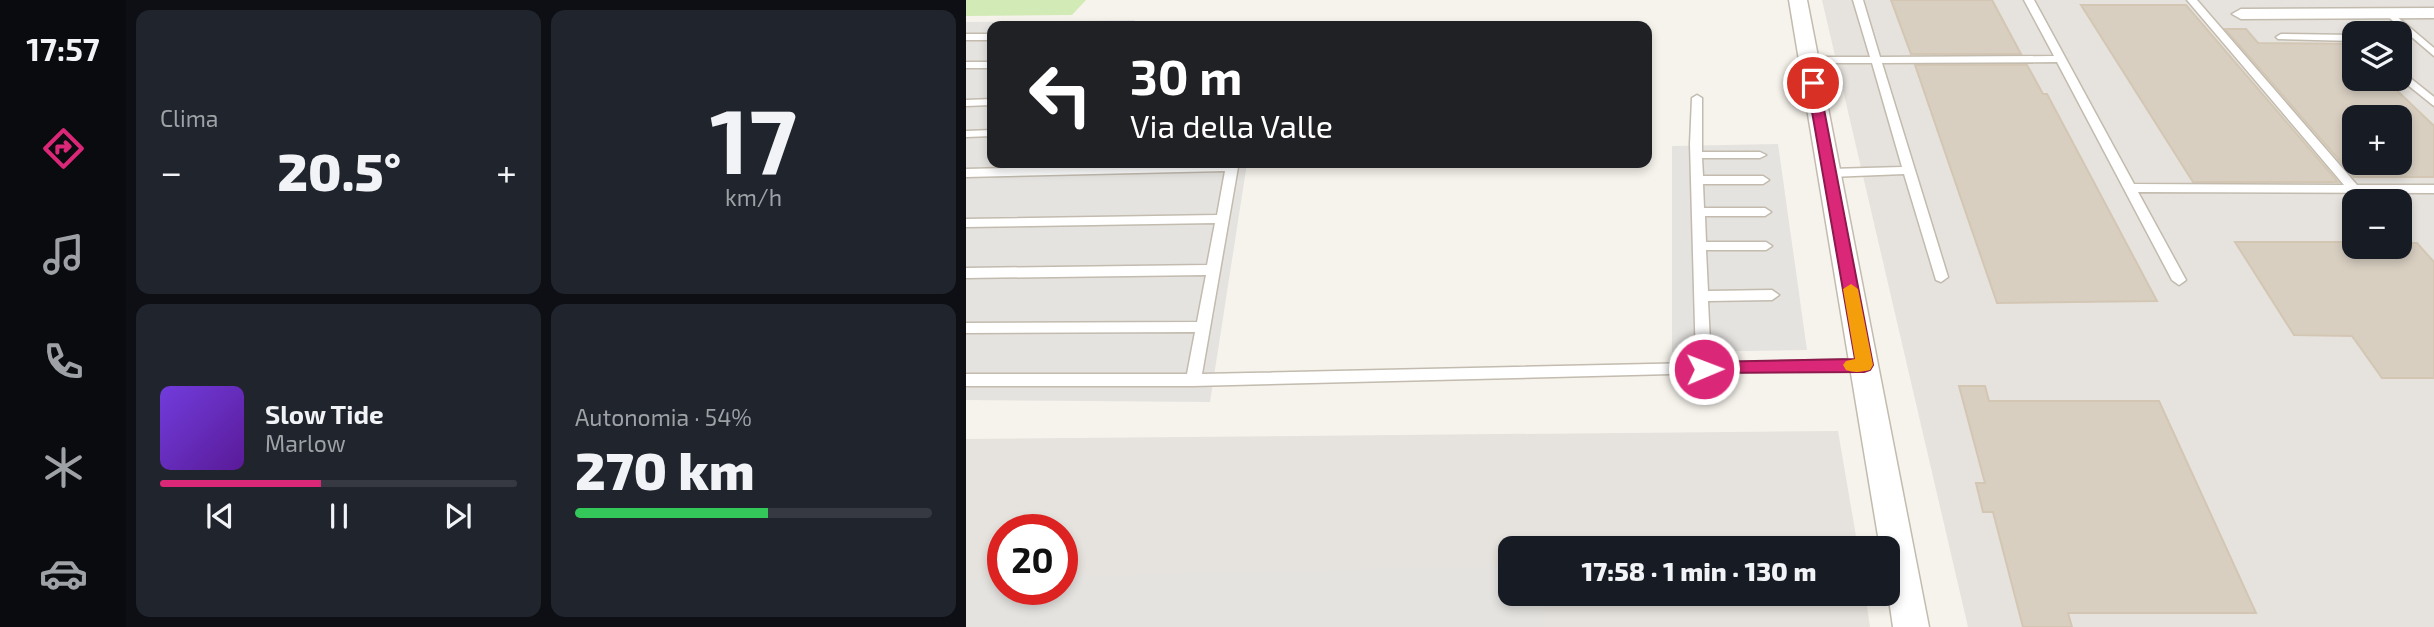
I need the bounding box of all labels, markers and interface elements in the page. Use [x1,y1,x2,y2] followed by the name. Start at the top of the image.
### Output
[2342,21,2412,259] map controls
[2342,21,2412,91] button: layers
[26,29,100,67] text: 17:57
[1130,46,1242,105] text: 30 m
[1015,49,1106,140] icon: left
[1783,53,1843,113] pin
[1794,64,1832,102] icon: arrive
[710,83,797,192] text: 17
[160,104,218,132] text: Clima
[2342,105,2412,175] button: +
[1130,106,1333,144] text: Via della Valle
[39,124,88,173] icon: directions
[277,139,401,201] text: 20.5°
[160,148,182,194] text: −
[496,148,517,194] text: +
[725,183,782,211] text: km/h
[2342,189,2412,259] button: −
[39,230,88,279] icon: music
[1667,332,1741,406] position arrow
[39,337,88,386] icon: phone
[265,398,384,429] text: Slow Tide
[575,403,752,431] text: Autonomia · 54%
[265,429,346,457] text: Marlow
[575,438,755,500] text: 270 km
[39,443,88,492] icon: climate
[201,497,239,535] icon: previous
[320,497,358,535] icon: pause
[439,497,477,535] icon: next
[987,514,1078,605] speed limit sign: 20
[39,549,88,598] icon: car
[1582,555,1816,586] text: 17:58 · 1 min · 130 m

